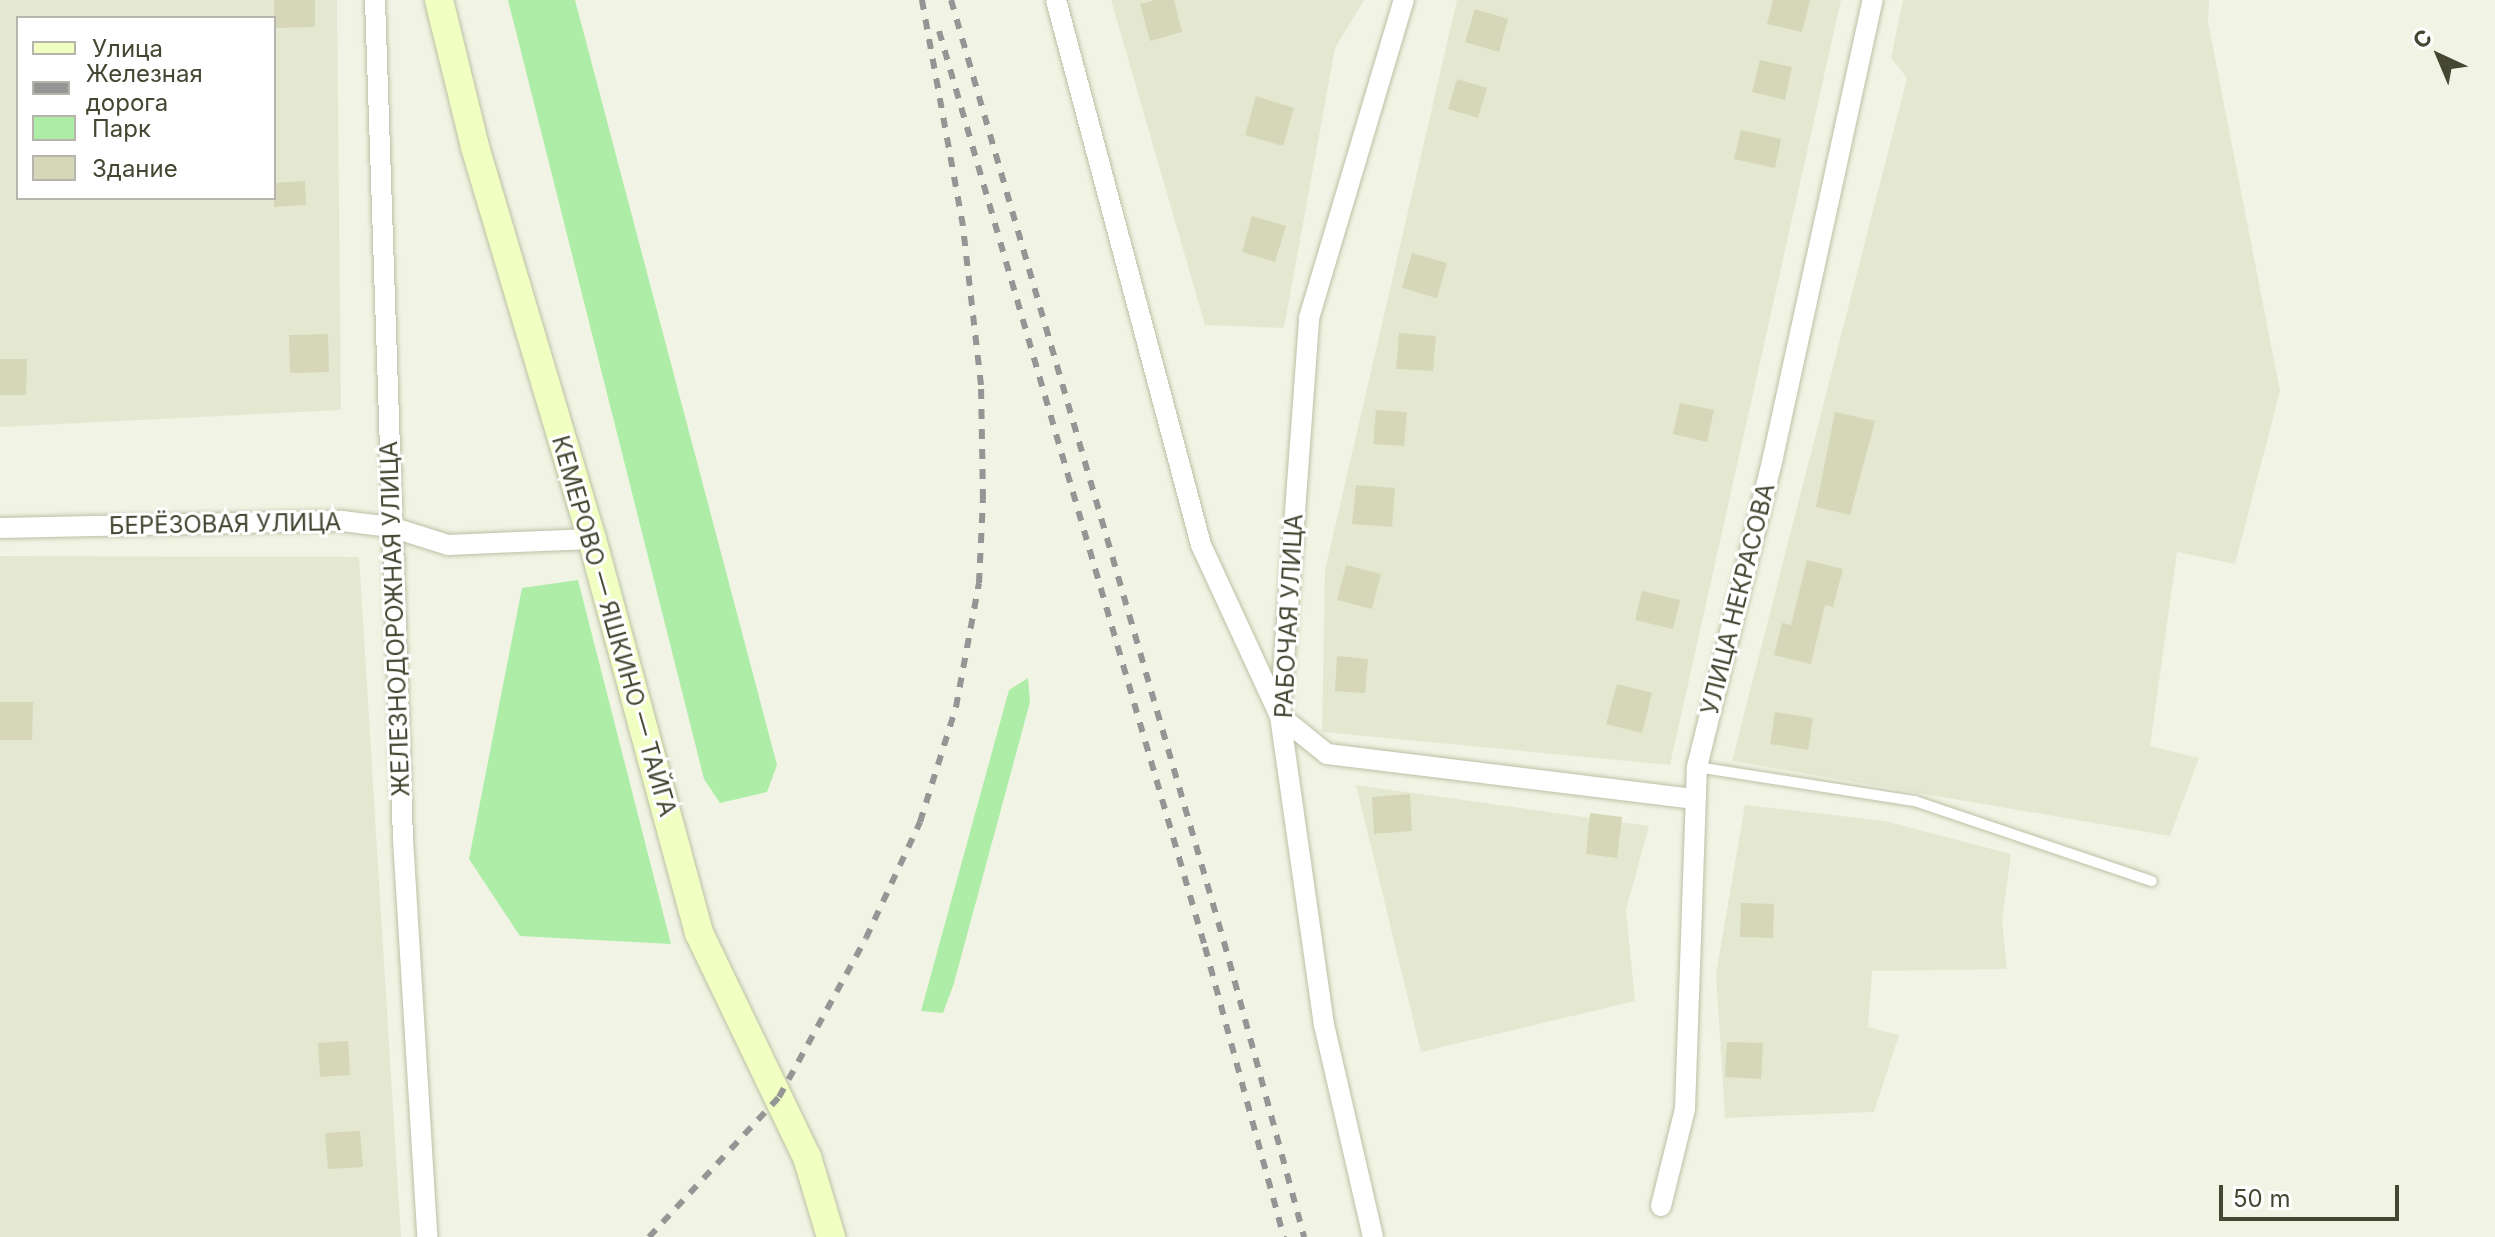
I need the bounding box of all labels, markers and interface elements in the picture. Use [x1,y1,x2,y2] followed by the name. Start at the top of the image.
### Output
[16,16,276,200] legend
[2399,16,2479,96] north arrow
[2407,24,2437,54] text: С
[92,34,163,63] text: Улица
[86,59,203,117] text: Железная дорога
[92,114,151,143] text: Парк
[92,154,178,183] text: Здание
[546,432,682,820] street label: КЕМЕРОВО — ЯШКИНО — ТАЙГА
[374,441,416,797] street label: ЖЕЛЕЗНОДОРОЖНАЯ УЛИЦА
[1695,480,1781,718] street label: УЛИЦА НЕКРАСОВА
[109,508,341,540] street label: БЕРЁЗОВАЯ УЛИЦА
[1269,513,1309,719] street label: РАБОЧАЯ УЛИЦА
[2223,1169,2403,1219] scale bar
[2233,1184,2291,1213] text: 50 m

